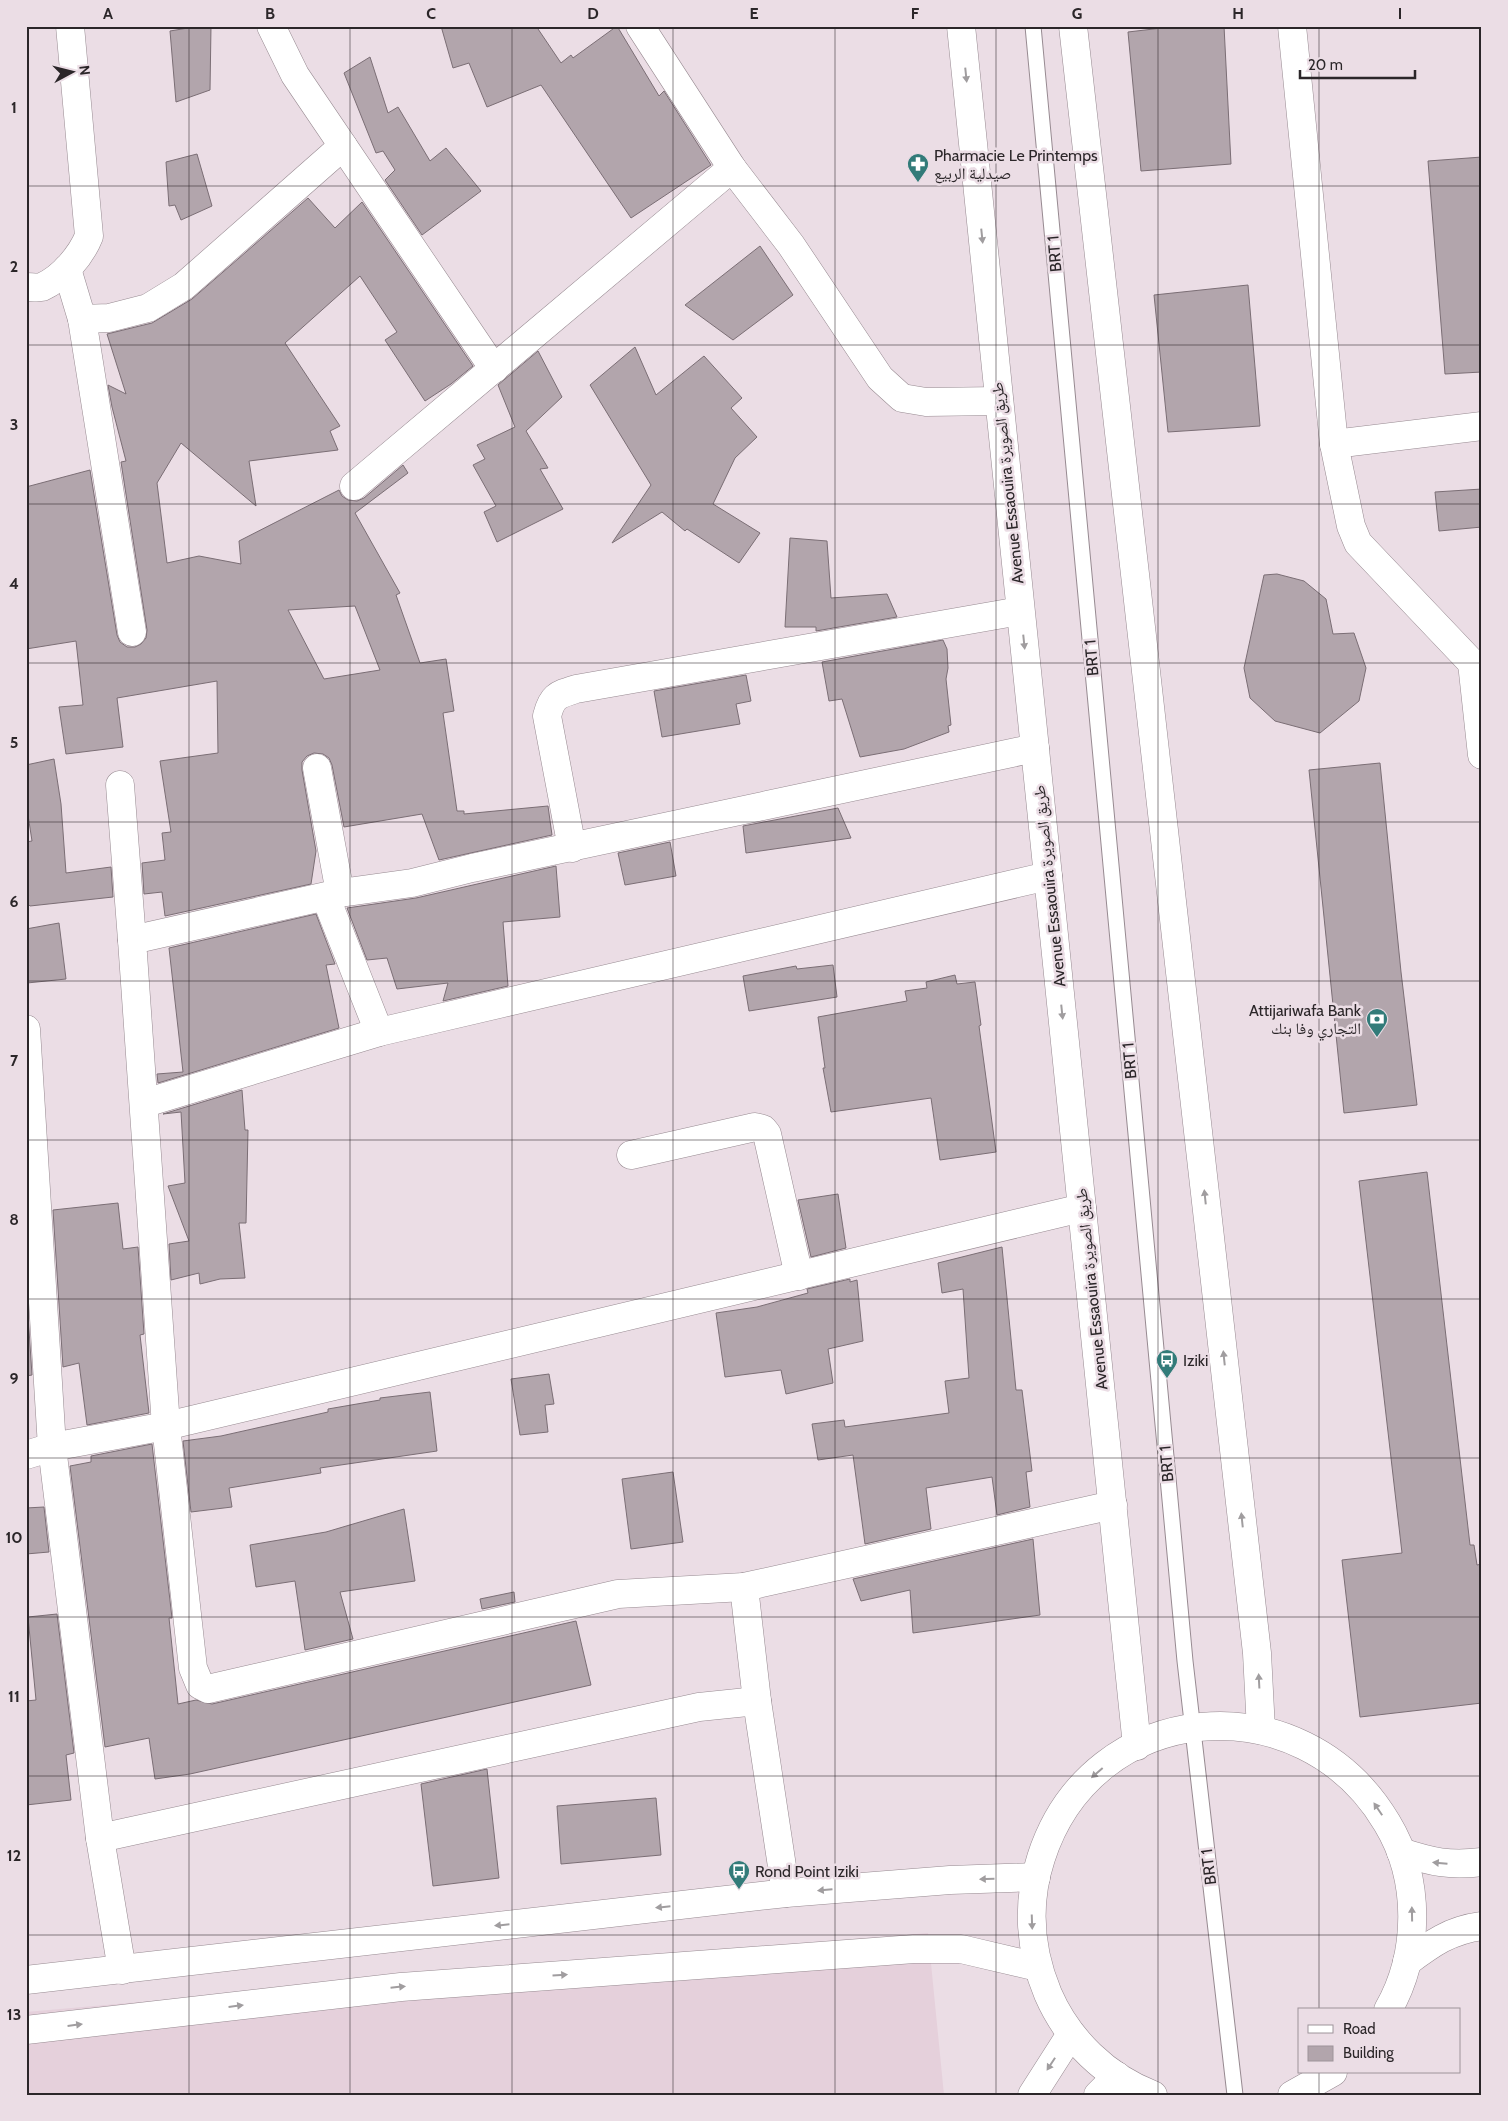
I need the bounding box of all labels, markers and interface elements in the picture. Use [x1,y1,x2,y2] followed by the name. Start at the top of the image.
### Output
[103,4,113,23] text: A
[265,4,275,23] text: B
[426,4,436,23] text: C
[587,4,599,23] text: D
[749,4,759,23] text: E
[911,4,920,23] text: F
[1072,4,1082,23] text: G
[1232,4,1244,23] text: H
[1398,4,1402,23] text: I
[48,48,98,98] north arrow
[1300,48,1416,80] scale bar
[1308,56,1343,74] text: 20 m
[75,64,94,76] text: N
[962,67,970,83] one-way arrow
[11,98,17,117] text: 1
[934,146,1098,184] place label: Pharmacie Le Printemps صيدلية الربيع
[906,152,930,183] pharmacy icon: Pharmacie Le Printemps صيدلية الربيع
[978,229,986,245] one-way arrow
[1043,235,1066,273] street label: BRT 1
[10,257,18,276] text: 2
[987,381,1029,585] street label: Avenue Essaouira طريق الصويرة
[10,415,18,434] text: 3
[9,574,19,593] text: 4
[1020,634,1028,650] one-way arrow
[1080,639,1103,677] street label: BRT 1
[10,733,18,752] text: 5
[1029,784,1071,988] street label: Avenue Essaouira طريق الصويرة
[10,892,19,911] text: 6
[1249,1001,1362,1041] place label: Attijariwafa Bank التجاري وفا بنك
[1058,1005,1066,1021] one-way arrow
[1365,1007,1389,1038] bank icon: Attijariwafa Bank التجاري وفا بنك
[1118,1042,1141,1080] street label: BRT 1
[10,1051,19,1070] text: 7
[1071,1187,1113,1391] street label: Avenue Essaouira طريق الصويرة
[1201,1188,1209,1204] one-way arrow
[9,1210,19,1229] text: 8
[1155,1348,1179,1379] bus stop icon: Iziki
[1220,1350,1228,1366] one-way arrow
[1183,1351,1208,1370] place label: Iziki
[10,1369,19,1388] text: 9
[1155,1445,1178,1483] street label: BRT 1
[1238,1511,1246,1527] one-way arrow
[5,1528,23,1547] text: 10
[1254,1673,1262,1689] one-way arrow
[8,1687,20,1706] text: 11
[1091,1767,1103,1779] one-way arrow
[1373,1802,1383,1815] one-way arrow
[7,1846,21,1865] text: 12
[1197,1848,1220,1886] street label: BRT 1
[727,1859,751,1890] bus stop icon: Rond Point Iziki
[1432,1859,1448,1867] one-way arrow
[755,1862,859,1881] place label: Rond Point Iziki
[979,1875,995,1883] one-way arrow
[816,1886,832,1894] one-way arrow
[655,1903,671,1911] one-way arrow
[1408,1906,1416,1922] one-way arrow
[1028,1915,1036,1931] one-way arrow
[493,1921,509,1929] one-way arrow
[552,1971,568,1979] one-way arrow
[390,1983,406,1991] one-way arrow
[228,2002,244,2010] one-way arrow
[7,2005,21,2024] text: 13
[1298,2008,1460,2074] legend
[1343,2020,1376,2038] text: Road
[67,2021,83,2029] one-way arrow
[1343,2044,1394,2062] text: Building
[1046,2058,1056,2071] one-way arrow

